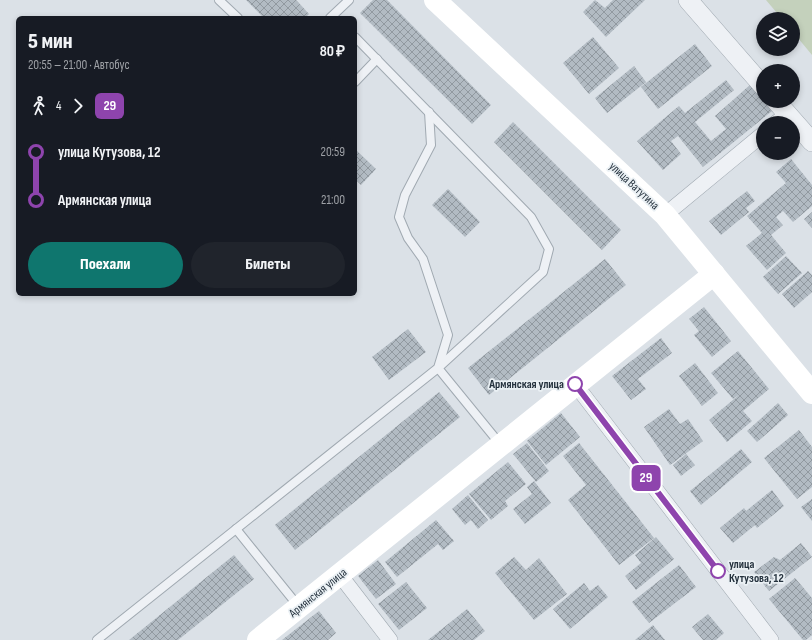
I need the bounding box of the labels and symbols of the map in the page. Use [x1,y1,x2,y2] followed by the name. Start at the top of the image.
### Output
[606,159,662,213] street label: улица Ватутина
[567,376,583,392] marker: Армянская улица
[488,377,564,392] place label: Армянская улица
[628,465,664,491] line badge: 29
[729,557,784,586] place label: улица Кутузова, 12
[710,563,726,579] marker: улица Кутузова, 12
[285,565,350,622] street label: Армянская улица

